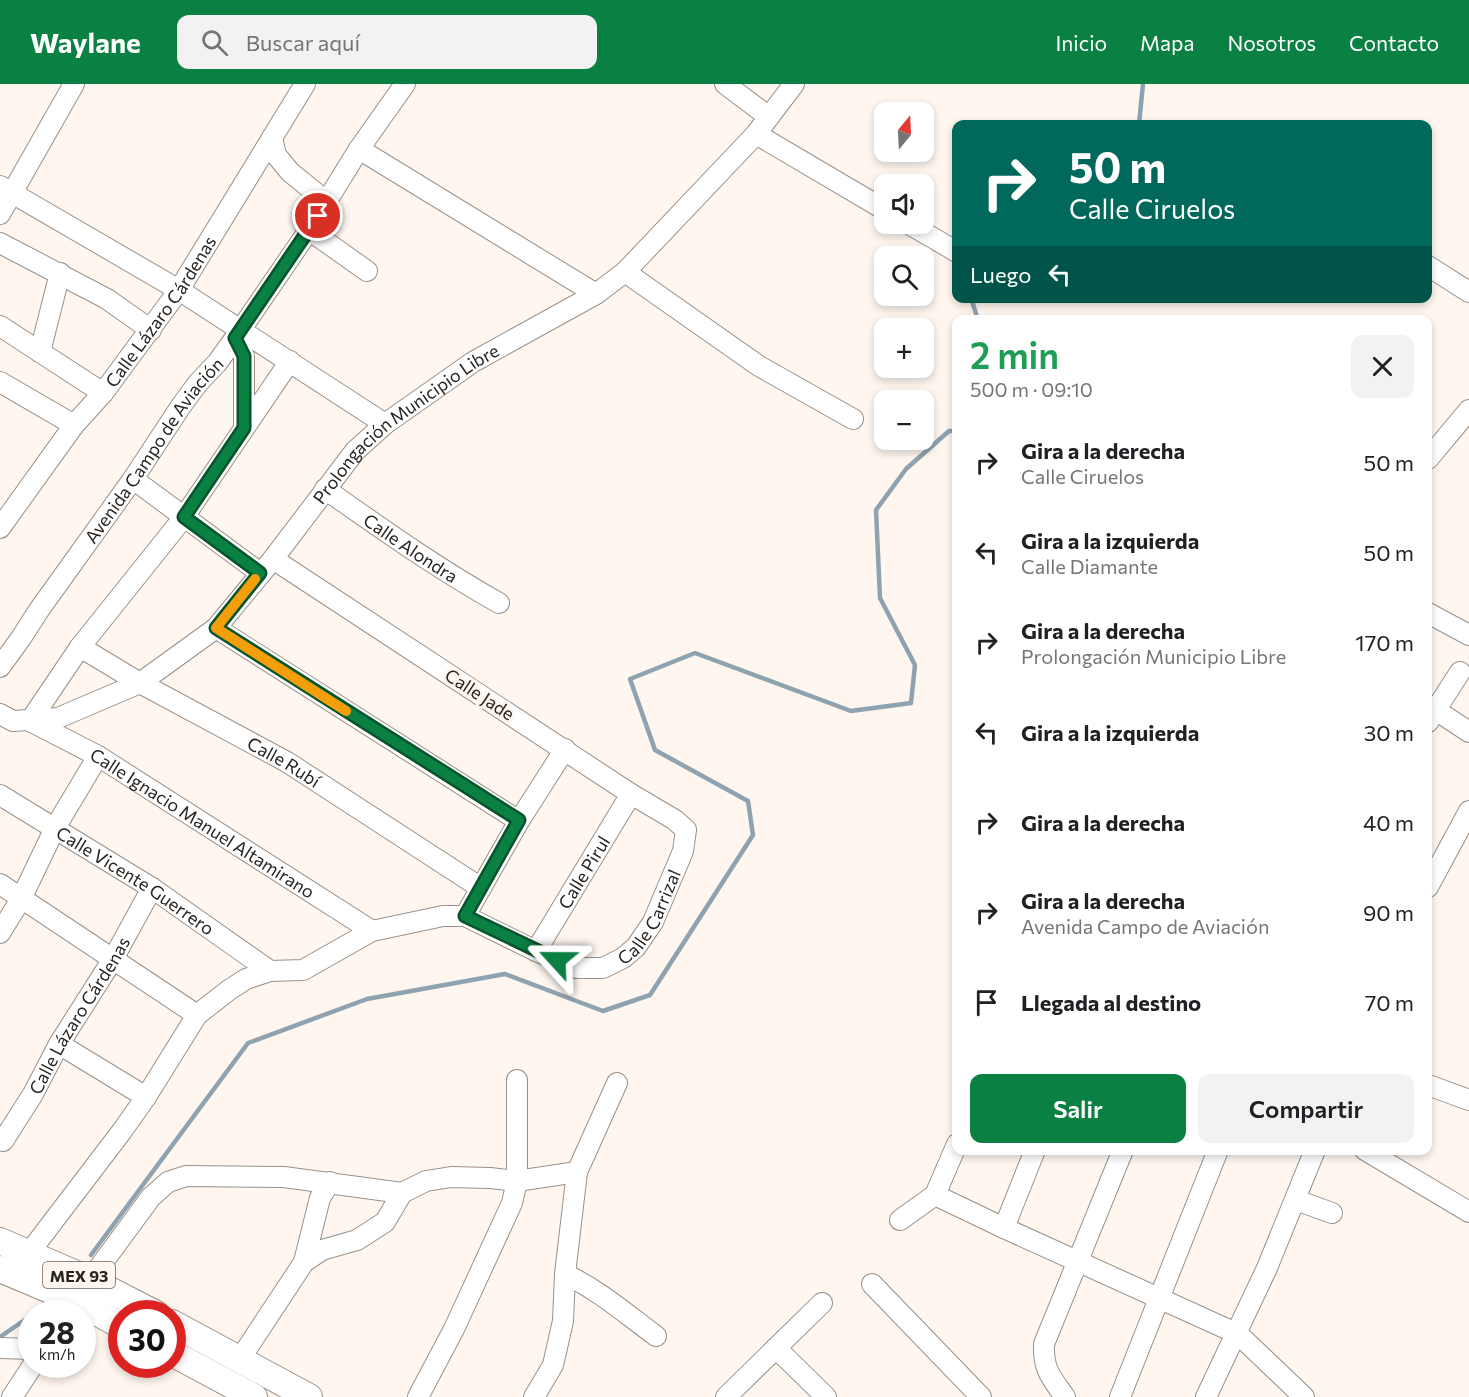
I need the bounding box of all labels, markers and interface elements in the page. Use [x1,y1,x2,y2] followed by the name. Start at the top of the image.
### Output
[177,15,597,69] search box
[30,25,141,59] text: Waylane
[198,26,231,59] icon: search
[246,29,360,56] text: Buscar aquí
[1055,30,1107,55] text: Inicio
[1140,30,1194,55] text: Mapa
[1227,30,1316,55] text: Nosotros
[1349,30,1439,55] text: Contacto
[874,102,934,162] north arrow
[874,102,934,450] map controls
[1069,140,1166,192] text: 50 m
[970,144,1048,222] icon: right
[874,174,934,234] button: sound
[292,190,343,241] pin
[1069,192,1235,225] text: Calle Ciruelos
[301,199,334,232] icon: arrive
[100,232,221,391] street label: Calle Lázaro Cárdenas
[874,246,934,306] button: search
[1043,258,1076,291] icon: left
[970,261,1031,288] text: Luego
[874,318,934,378] button: +
[970,332,1059,376] text: 2 min
[1351,335,1414,398] button: close
[308,339,502,508] street label: Prolongación Municipio Libre
[80,353,228,547] street label: Avenida Campo de Aviación
[970,377,1093,401] text: 500 m · 09:10
[874,390,934,450] button: −
[1021,437,1185,464] text: Gira a la derecha
[970,446,1003,479] icon: right
[1364,449,1414,476] text: 50 m
[1021,464,1144,488] text: Calle Ciruelos
[359,508,462,587] street label: Calle Alondra
[1021,527,1199,554] text: Gira a la izquierda
[970,536,1003,569] icon: left
[1364,539,1414,566] text: 50 m
[1021,554,1158,578] text: Calle Diamante
[1021,617,1185,644] text: Gira a la derecha
[970,626,1003,659] icon: right
[1355,629,1414,656] text: 170 m
[1021,644,1286,668] text: Prolongación Municipio Libre
[441,663,519,725] street label: Calle Jade
[970,716,1003,749] icon: left
[1021,719,1199,746] text: Gira a la izquierda
[1364,719,1414,746] text: 30 m
[244,732,326,793] street label: Calle Rubí
[87,743,319,903] street label: Calle Ignacio Manuel Altamirano
[970,806,1003,839] icon: right
[1021,809,1185,836] text: Gira a la derecha
[1363,809,1414,836] text: 40 m
[52,821,219,939] street label: Calle Vicente Guerrero
[553,832,614,913] street label: Calle Pirul
[613,866,685,969] street label: Calle Carrizal
[1021,887,1185,914] text: Gira a la derecha
[970,896,1003,929] icon: right
[1363,899,1414,926] text: 90 m
[1021,914,1269,938] text: Avenida Campo de Aviación
[525,928,589,992] position arrow
[24,933,134,1098] street label: Calle Lázaro Cárdenas
[970,986,1003,1019] icon: arrive
[1021,989,1201,1016] text: Llegada al destino
[1365,989,1414,1016] text: 70 m
[970,1074,1186,1143] button: Salir
[1198,1074,1414,1143] button: Compartir
[43,1262,115,1288] road number: MEX 93
[108,1300,186,1378] speed limit sign: 30
[39,1313,75,1350] text: 28
[39,1345,75,1363] text: km/h

